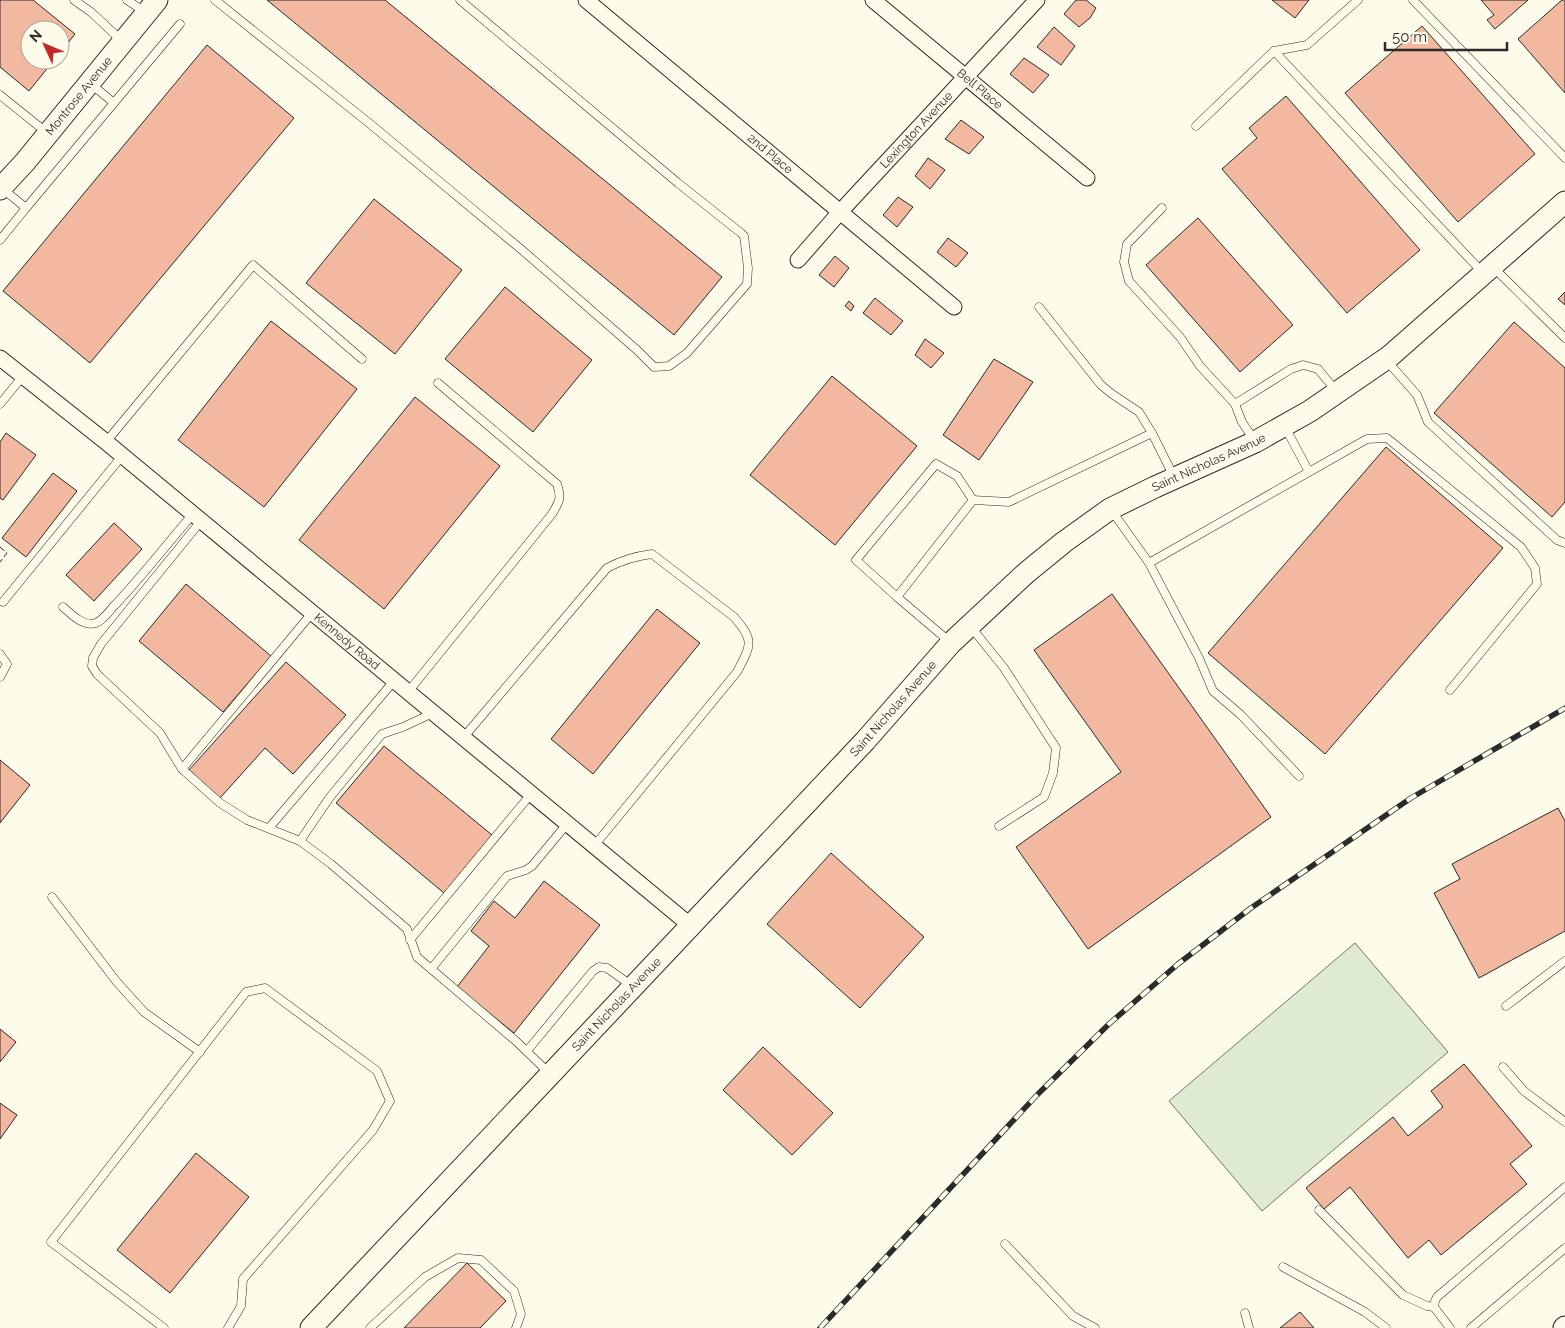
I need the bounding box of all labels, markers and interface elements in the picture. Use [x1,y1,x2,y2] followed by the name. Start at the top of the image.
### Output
[20,20,70,70] north arrow
[1385,20,1508,52] scale bar
[26,27,45,45] text: N
[1392,28,1427,46] text: 50 m
[43,54,115,138] street label: Montrose Avenue
[954,66,1006,112] street label: Bell Place
[877,89,955,171] street label: Lexington Avenue
[745,131,796,177] street label: 2nd Place
[1150,430,1268,494] street label: Saint Nicholas Avenue
[311,610,383,673] street label: Kennedy Road
[847,658,939,760] street label: Saint Nicholas Avenue
[569,955,664,1054] street label: Saint Nicholas Avenue

